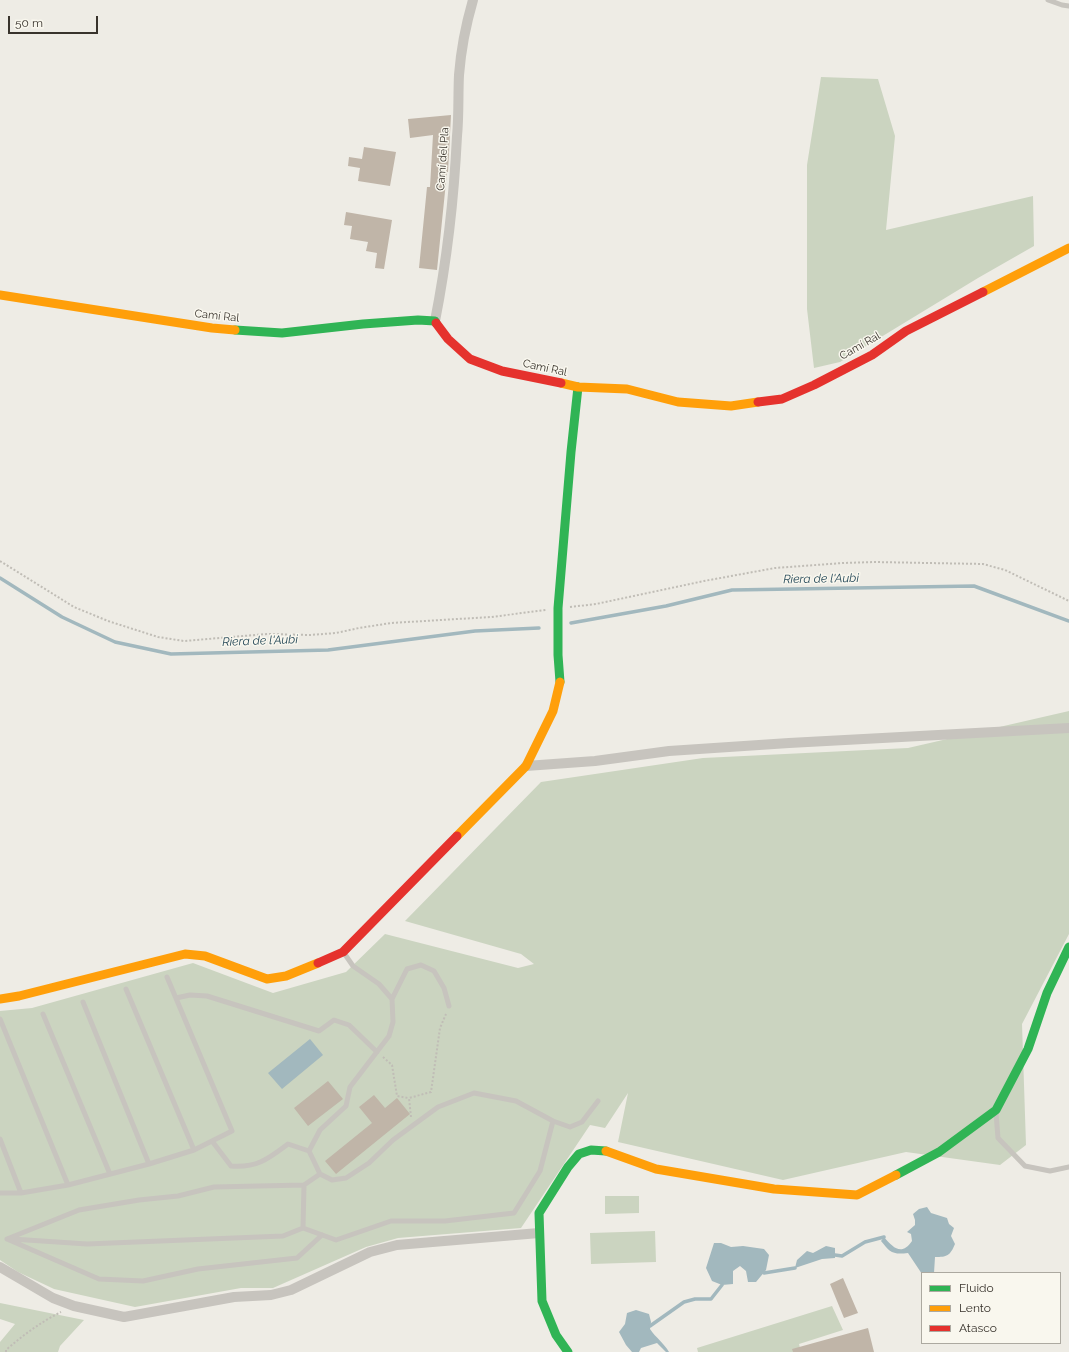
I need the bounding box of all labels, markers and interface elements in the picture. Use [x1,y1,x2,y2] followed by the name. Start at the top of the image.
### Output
[10,8,100,34] scale bar
[15,16,43,30] text: 50 m
[434,127,452,191] street label: Camí del Pla
[194,307,240,325] street label: Camí Ral
[837,329,883,363] street label: Camí Ral
[522,357,568,379] street label: Camí Ral
[783,571,859,587] water label: Riera de l'Aubi
[222,632,298,650] water label: Riera de l'Aubi
[921,1272,1061,1344] legend
[959,1281,994,1295] text: Fluido
[959,1301,991,1315] text: Lento
[959,1321,997,1335] text: Atasco

